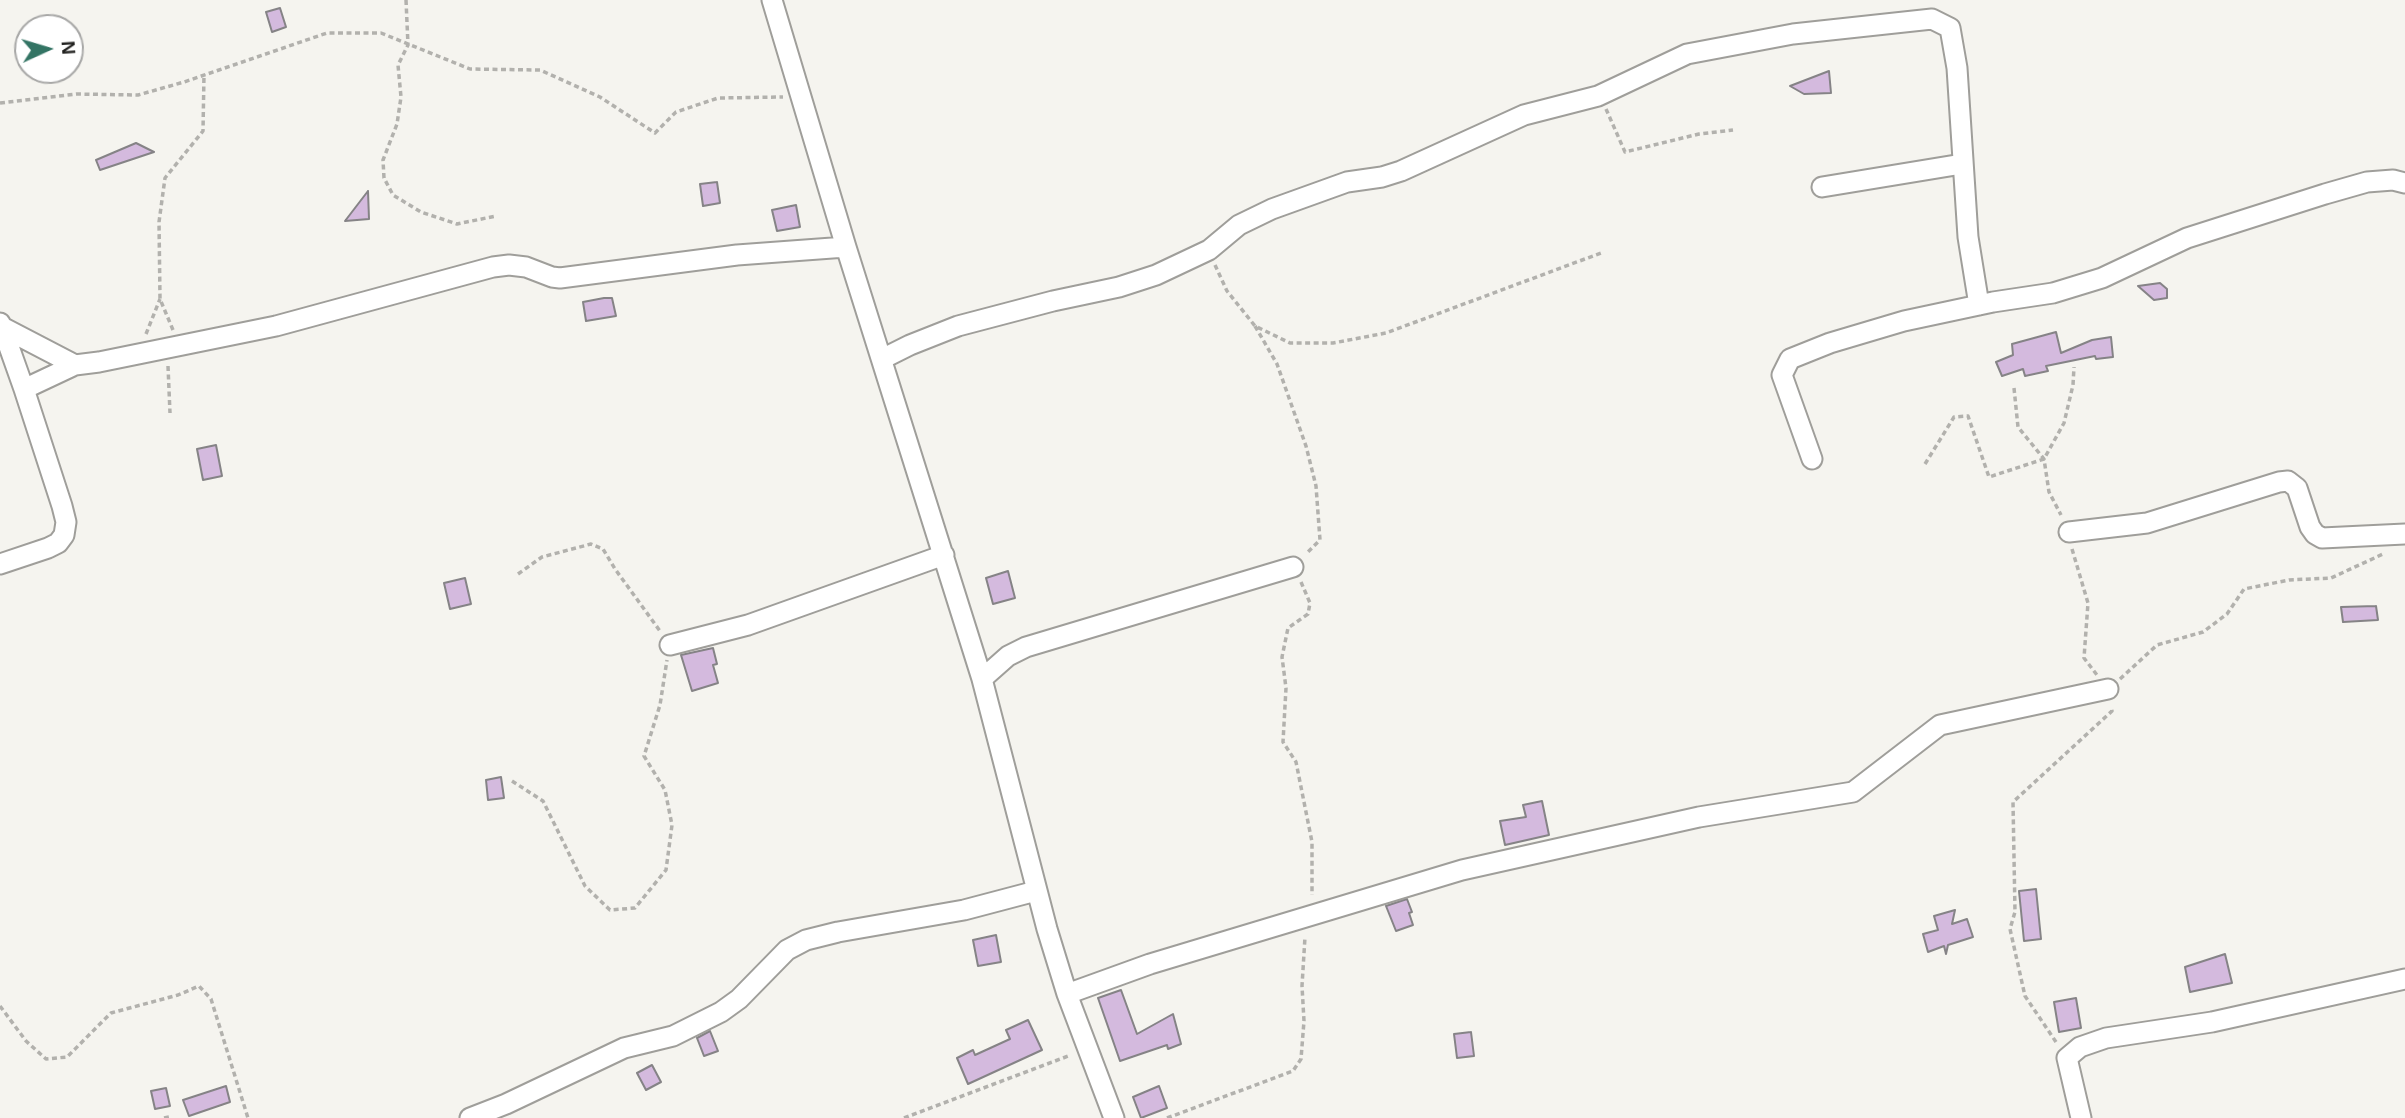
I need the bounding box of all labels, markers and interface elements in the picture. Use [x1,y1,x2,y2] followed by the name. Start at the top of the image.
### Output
[14,14,84,84] north arrow
[57,40,79,55] text: N

